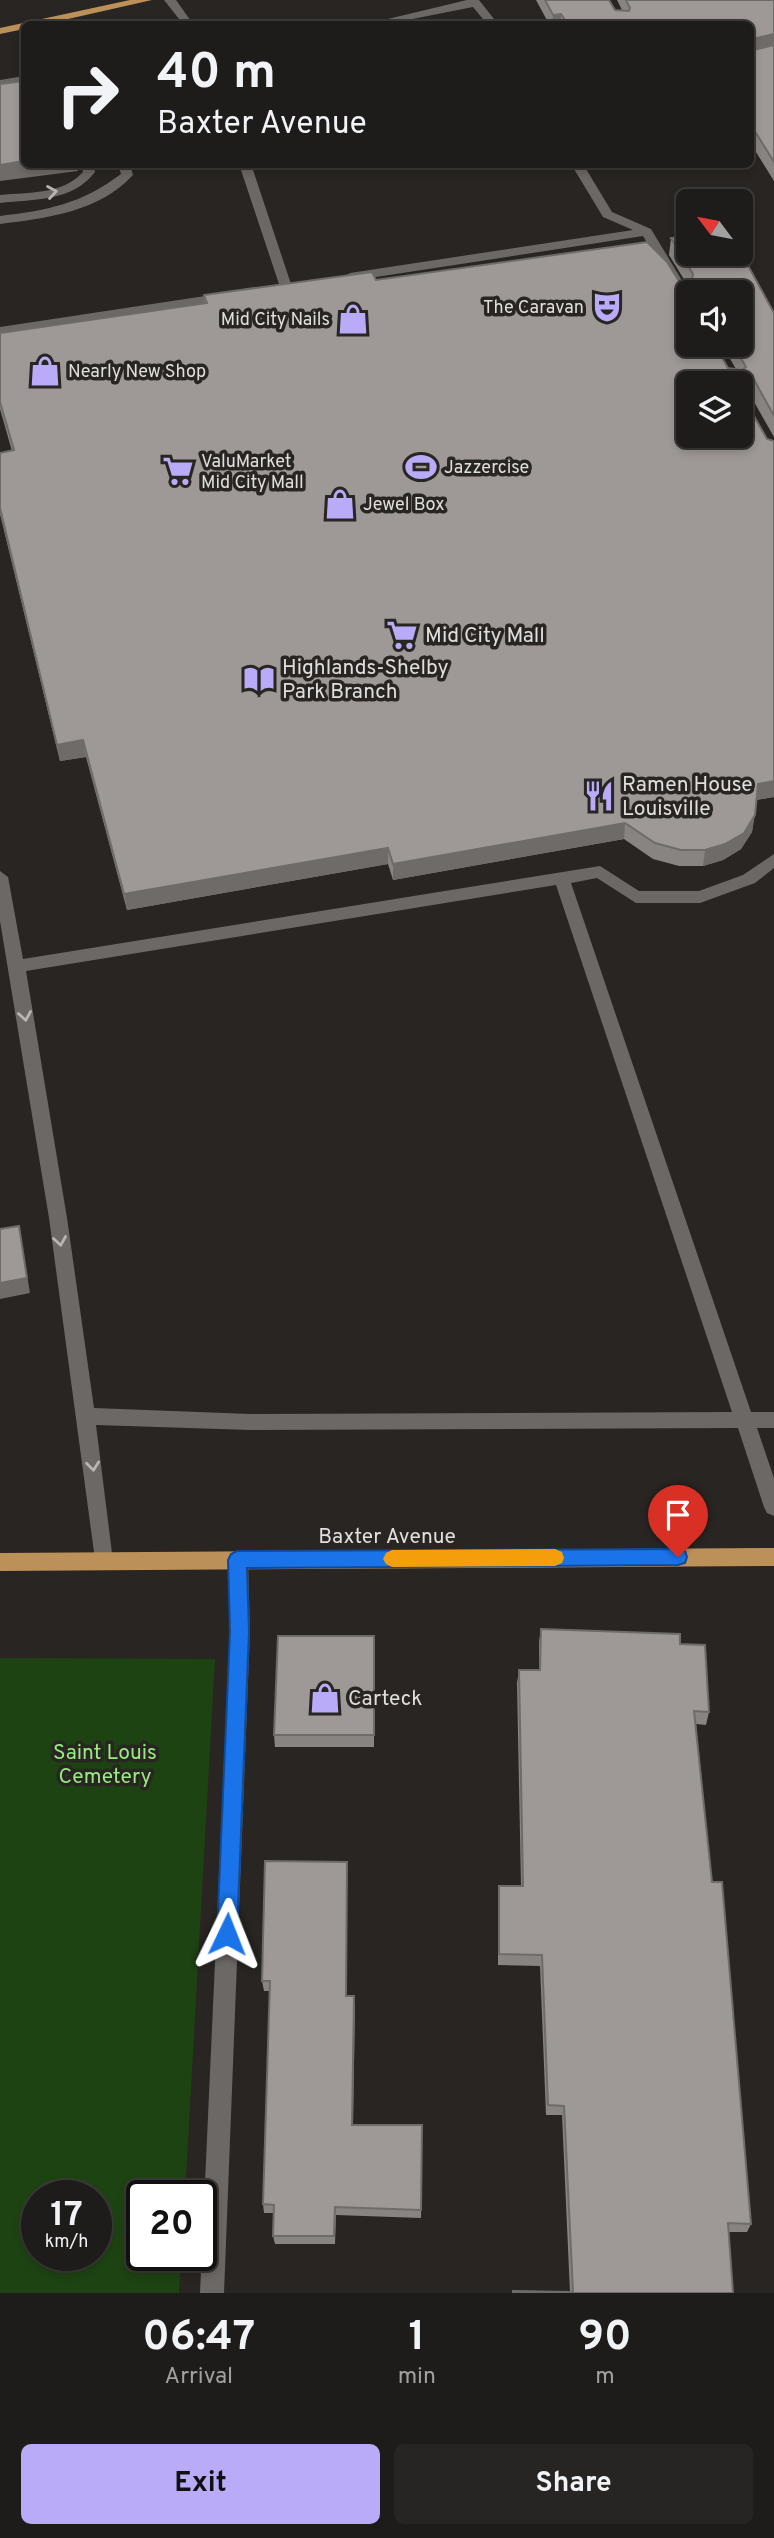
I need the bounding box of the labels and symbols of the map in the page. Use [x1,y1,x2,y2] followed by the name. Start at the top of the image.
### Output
[46,185,58,200] one-way arrow
[676,189,752,266] north arrow
[590,290,624,324] theatre icon: The Caravan
[483,297,584,320] place label: The Caravan
[336,302,370,336] shop icon: Mid City Nails
[221,309,330,332] place label: Mid City Nails
[28,354,62,388] shop icon: Nearly New Shop
[68,361,206,384] place label: Nearly New Shop
[404,450,438,484] sports icon: Jazzercise
[201,451,304,495] place label: ValuMarket Mid City Mall
[161,454,195,488] supermarket icon: ValuMarket Mid City Mall
[444,457,529,480] place label: Jazzercise
[323,487,357,521] shop icon: Jewel Box
[363,494,445,517] place label: Jewel Box
[385,618,419,652] supermarket icon: Mid City Mall
[425,623,545,650] place label: Mid City Mall
[282,655,449,706] place label: Highlands-Shelby Park Branch
[242,662,276,696] library icon: Highlands-Shelby Park Branch
[622,772,753,823] place label: Ramen House Louisville
[582,779,616,813] restaurant icon: Ramen House Louisville
[17,1010,32,1022] one-way arrow
[52,1235,67,1247] one-way arrow
[85,1460,100,1472] one-way arrow
[648,1485,708,1557] pin
[318,1524,456,1551] street label: Baxter Avenue
[308,1681,342,1715] shop icon: Carteck
[348,1686,422,1713] place label: Carteck
[53,1740,157,1791] park label: Saint Louis Cemetery
[190,1897,264,1971] position arrow
[126,2180,217,2271] speed limit sign: 20

